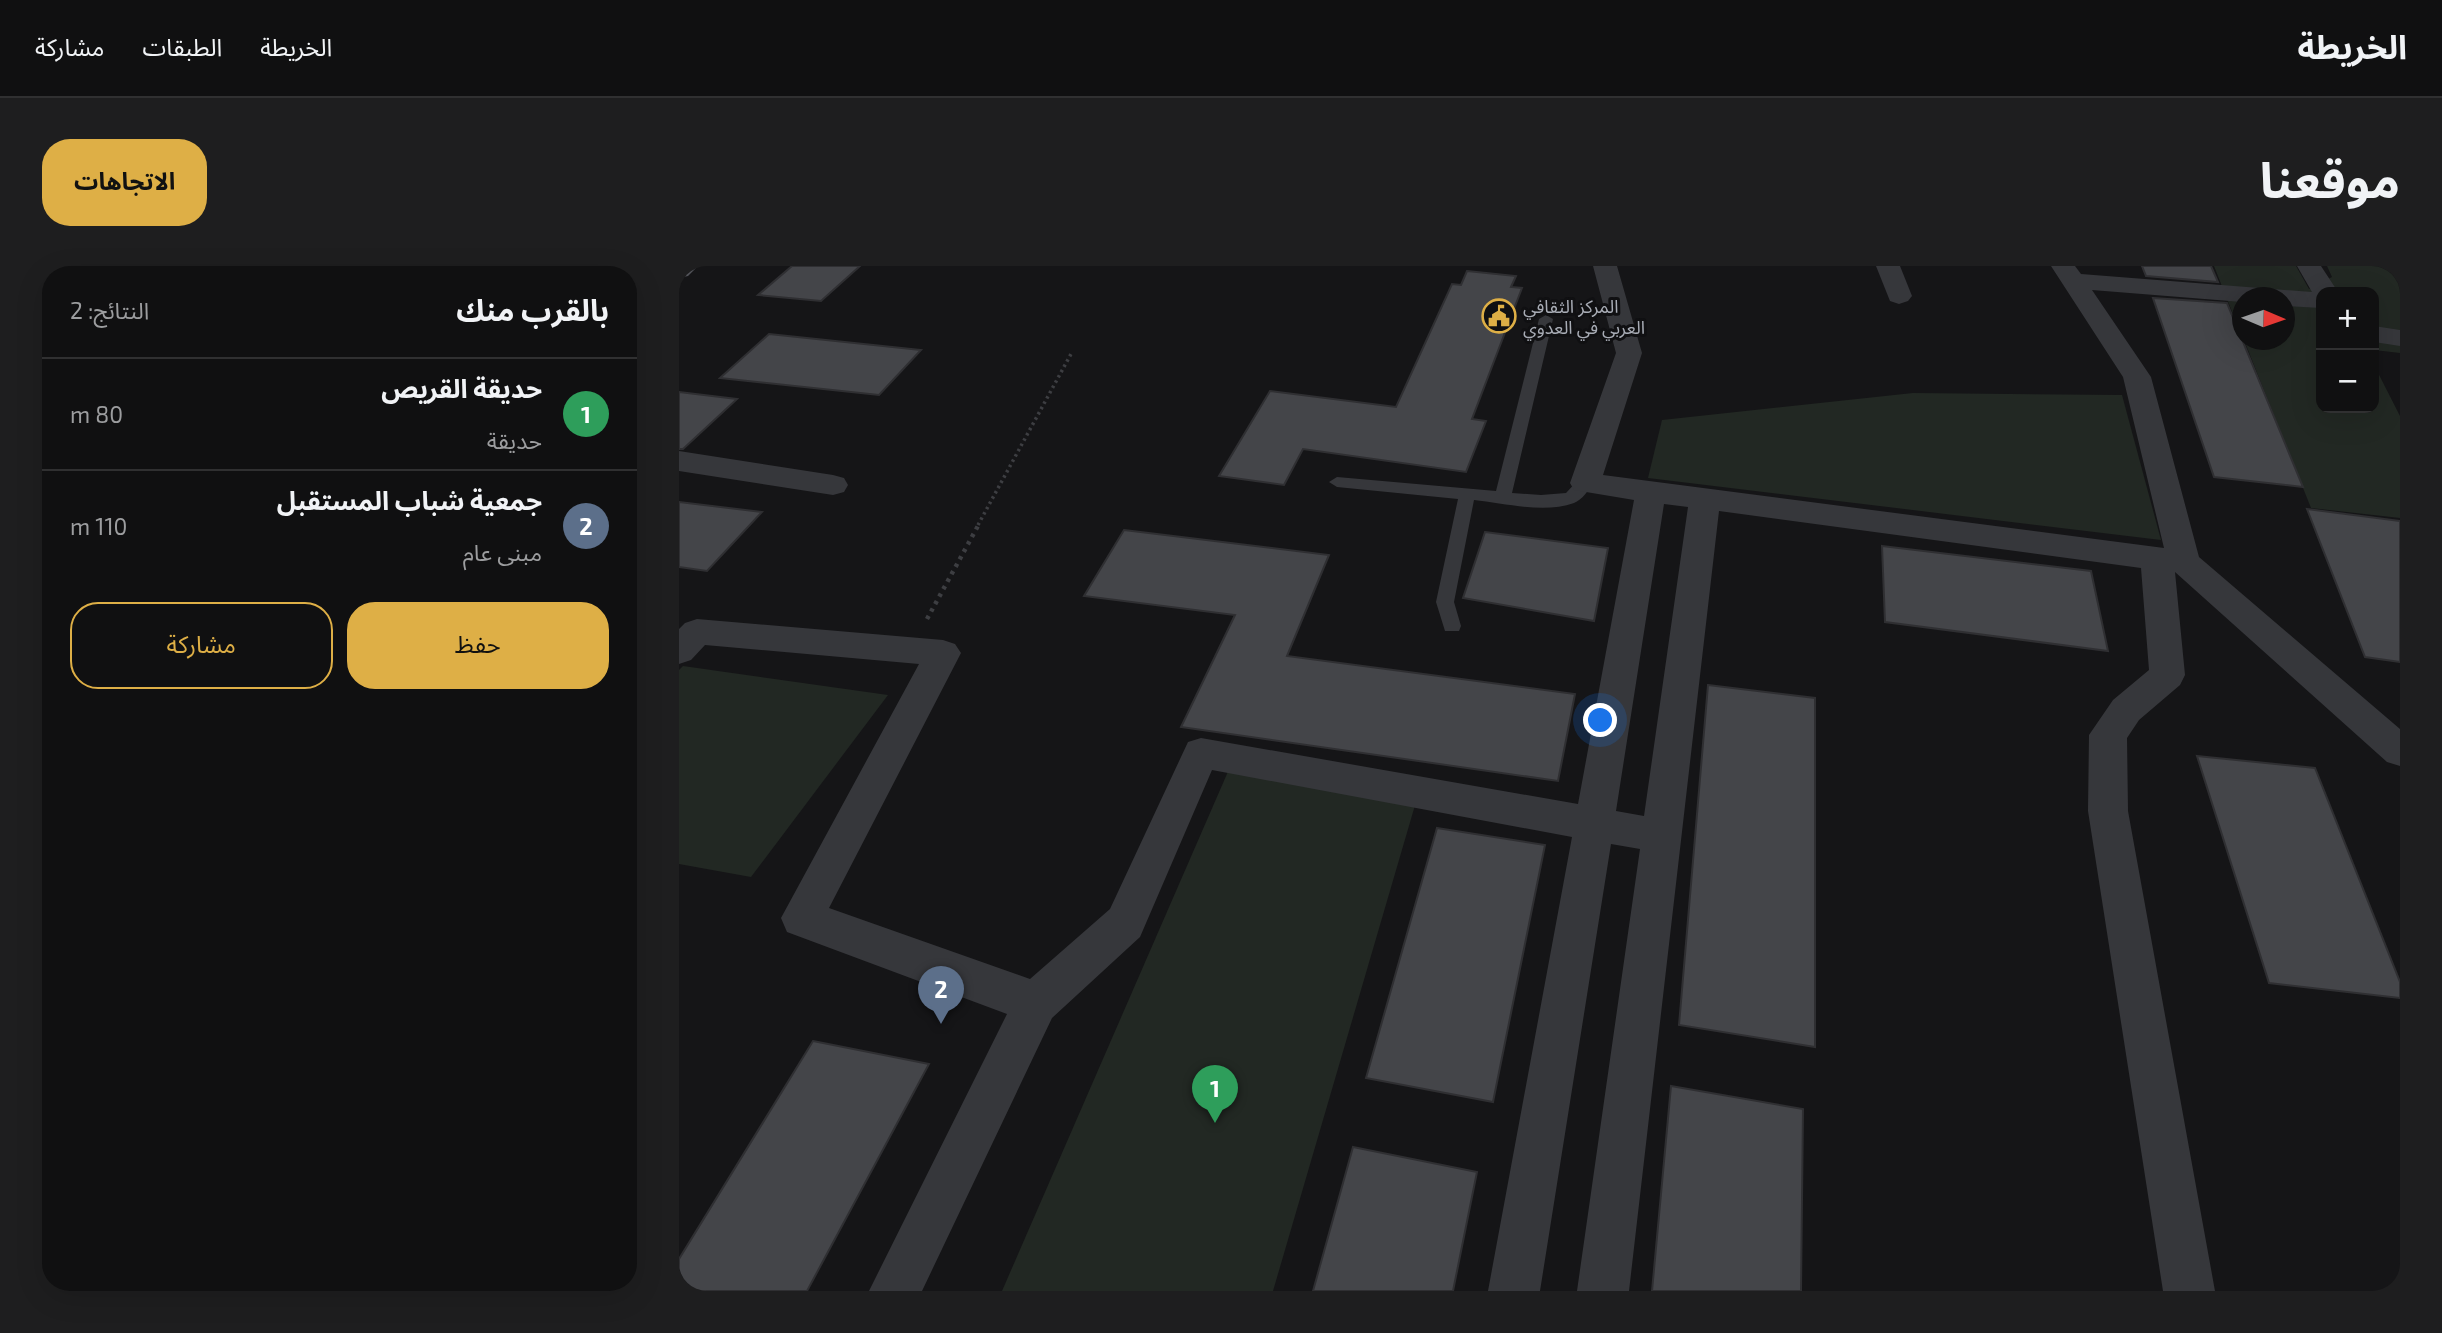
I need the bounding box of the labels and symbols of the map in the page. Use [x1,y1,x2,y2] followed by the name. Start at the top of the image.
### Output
[2232,287,2295,350] north arrow
[1523,295,1645,341] place label: المركز الثقافي العربي في العدوي
[1480,297,1518,335] public building icon: المركز الثقافي العربي في العدوي
[1583,703,1617,737] your location
[918,966,964,1024] pin: 2
[1192,1065,1238,1123] pin: 1

